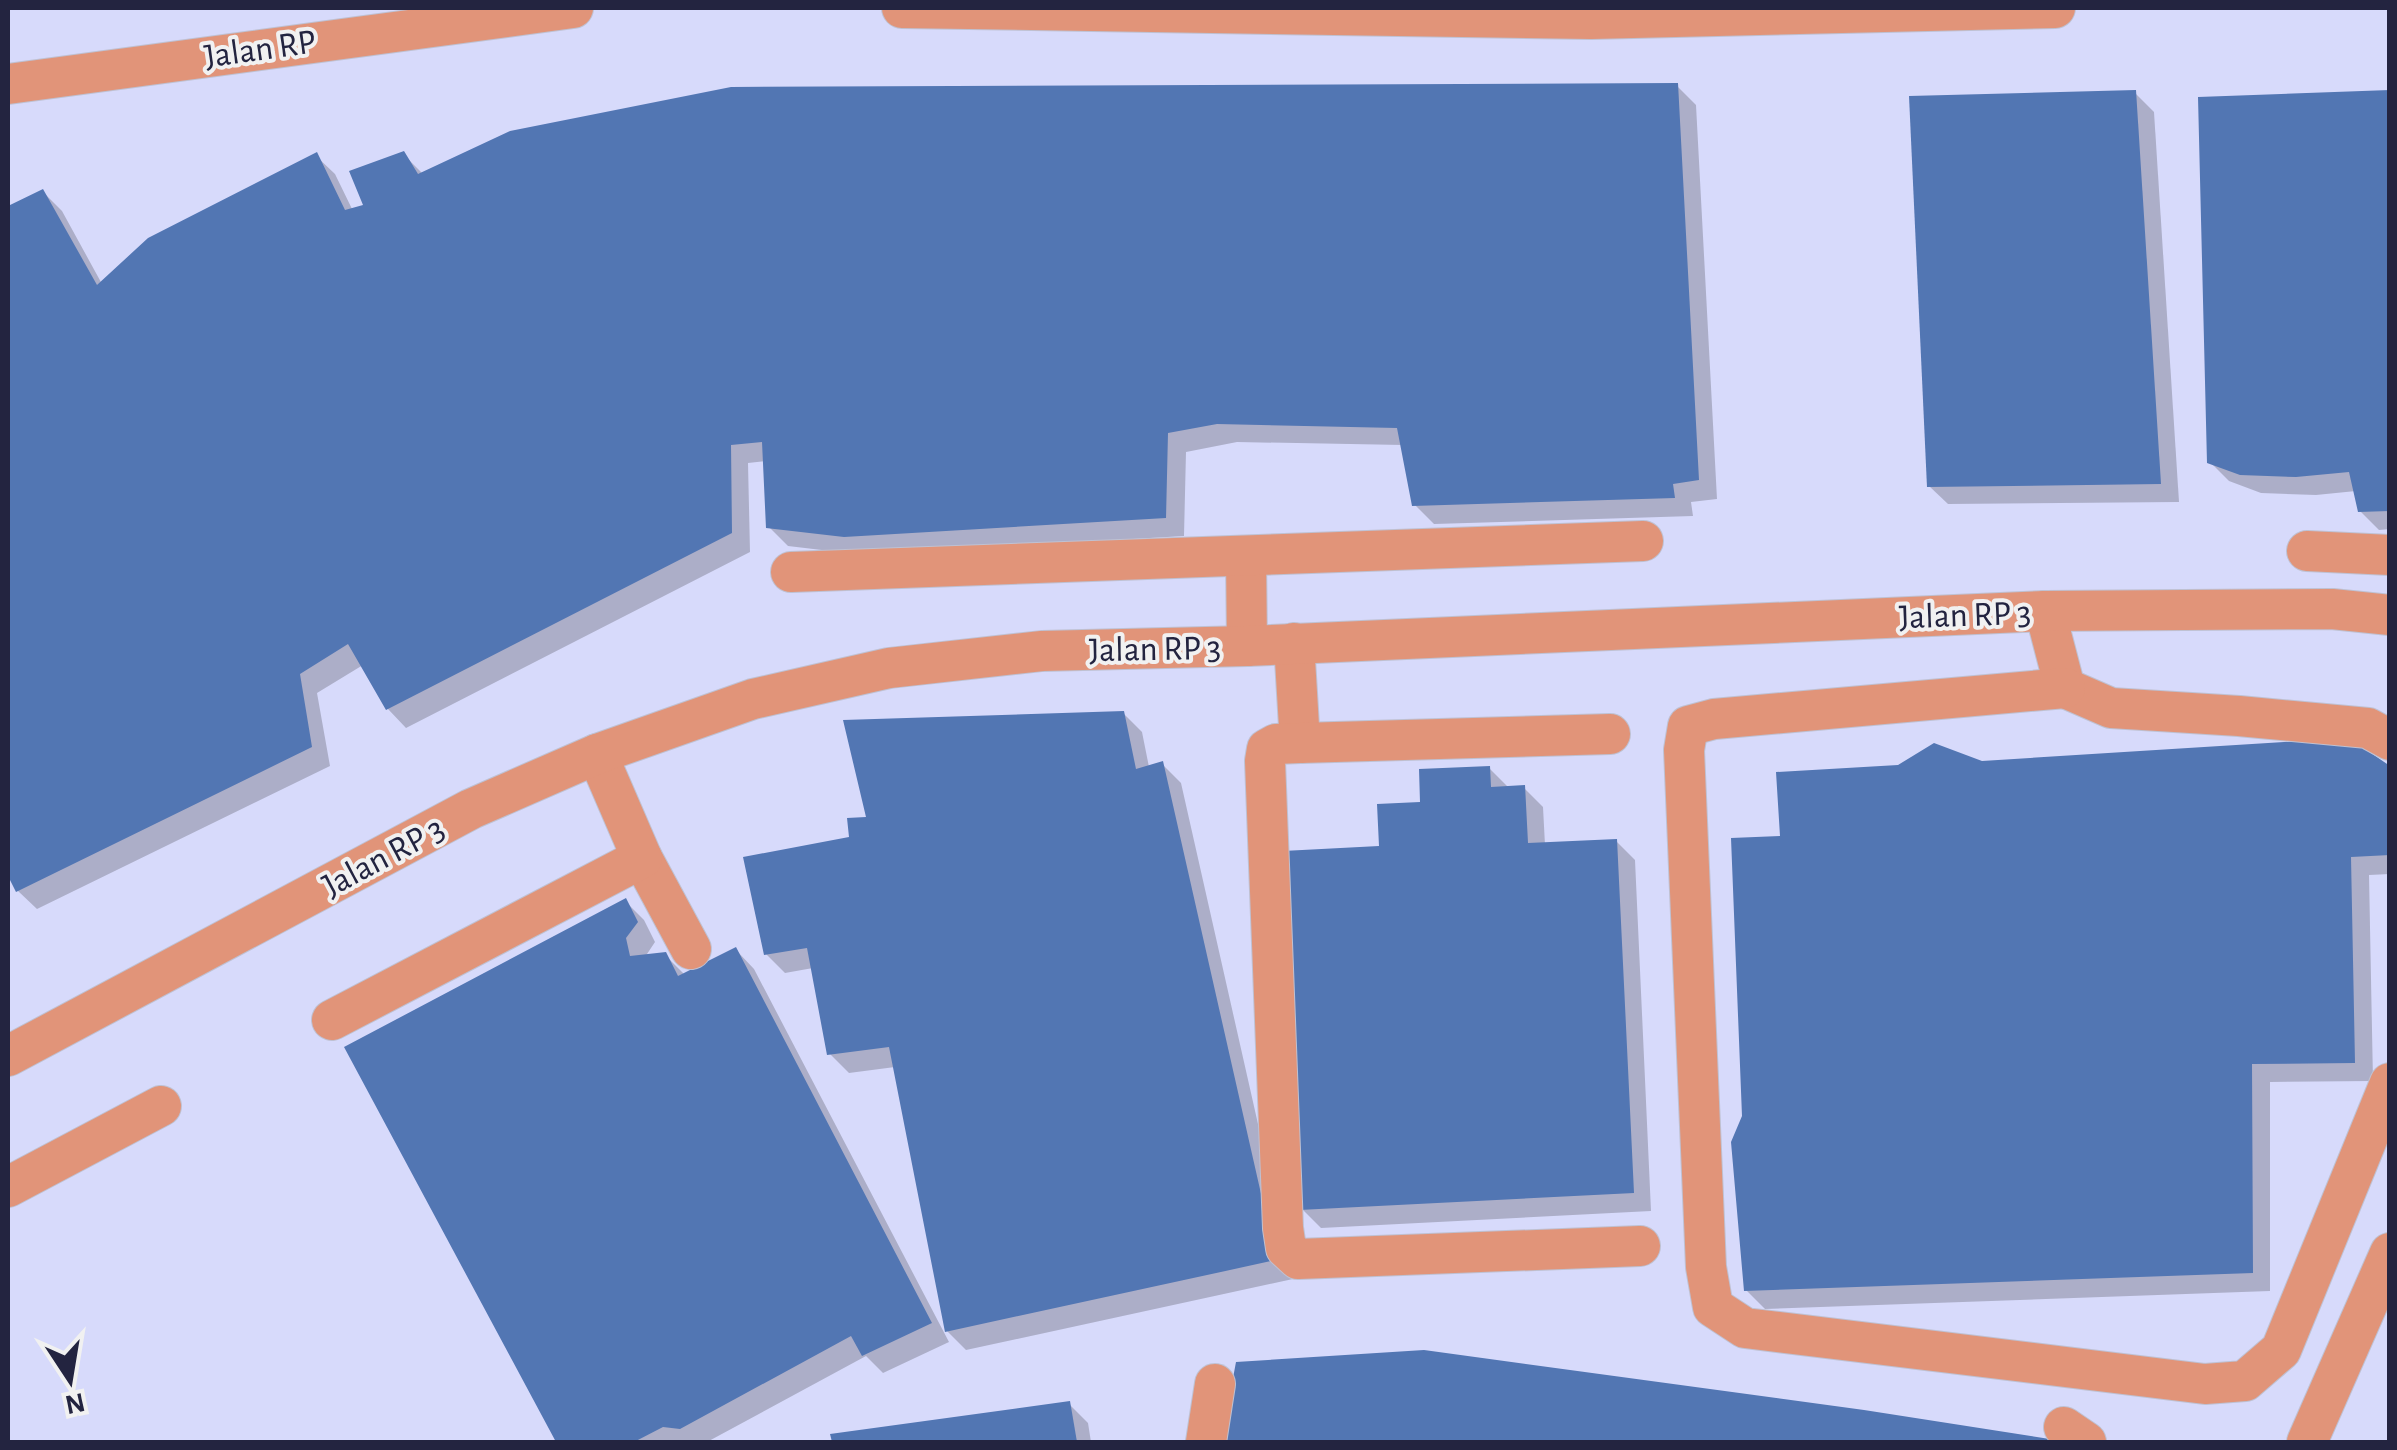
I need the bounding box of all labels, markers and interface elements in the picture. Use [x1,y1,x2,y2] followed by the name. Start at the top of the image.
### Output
[202,24,318,75] street label: Jalan RP
[1898,596,2032,635] street label: Jalan RP 3
[1089,631,1222,668] street label: Jalan RP 3
[317,811,450,904] street label: Jalan RP 3
[20,1330,120,1430] north arrow
[62,1387,87,1418] text: N

